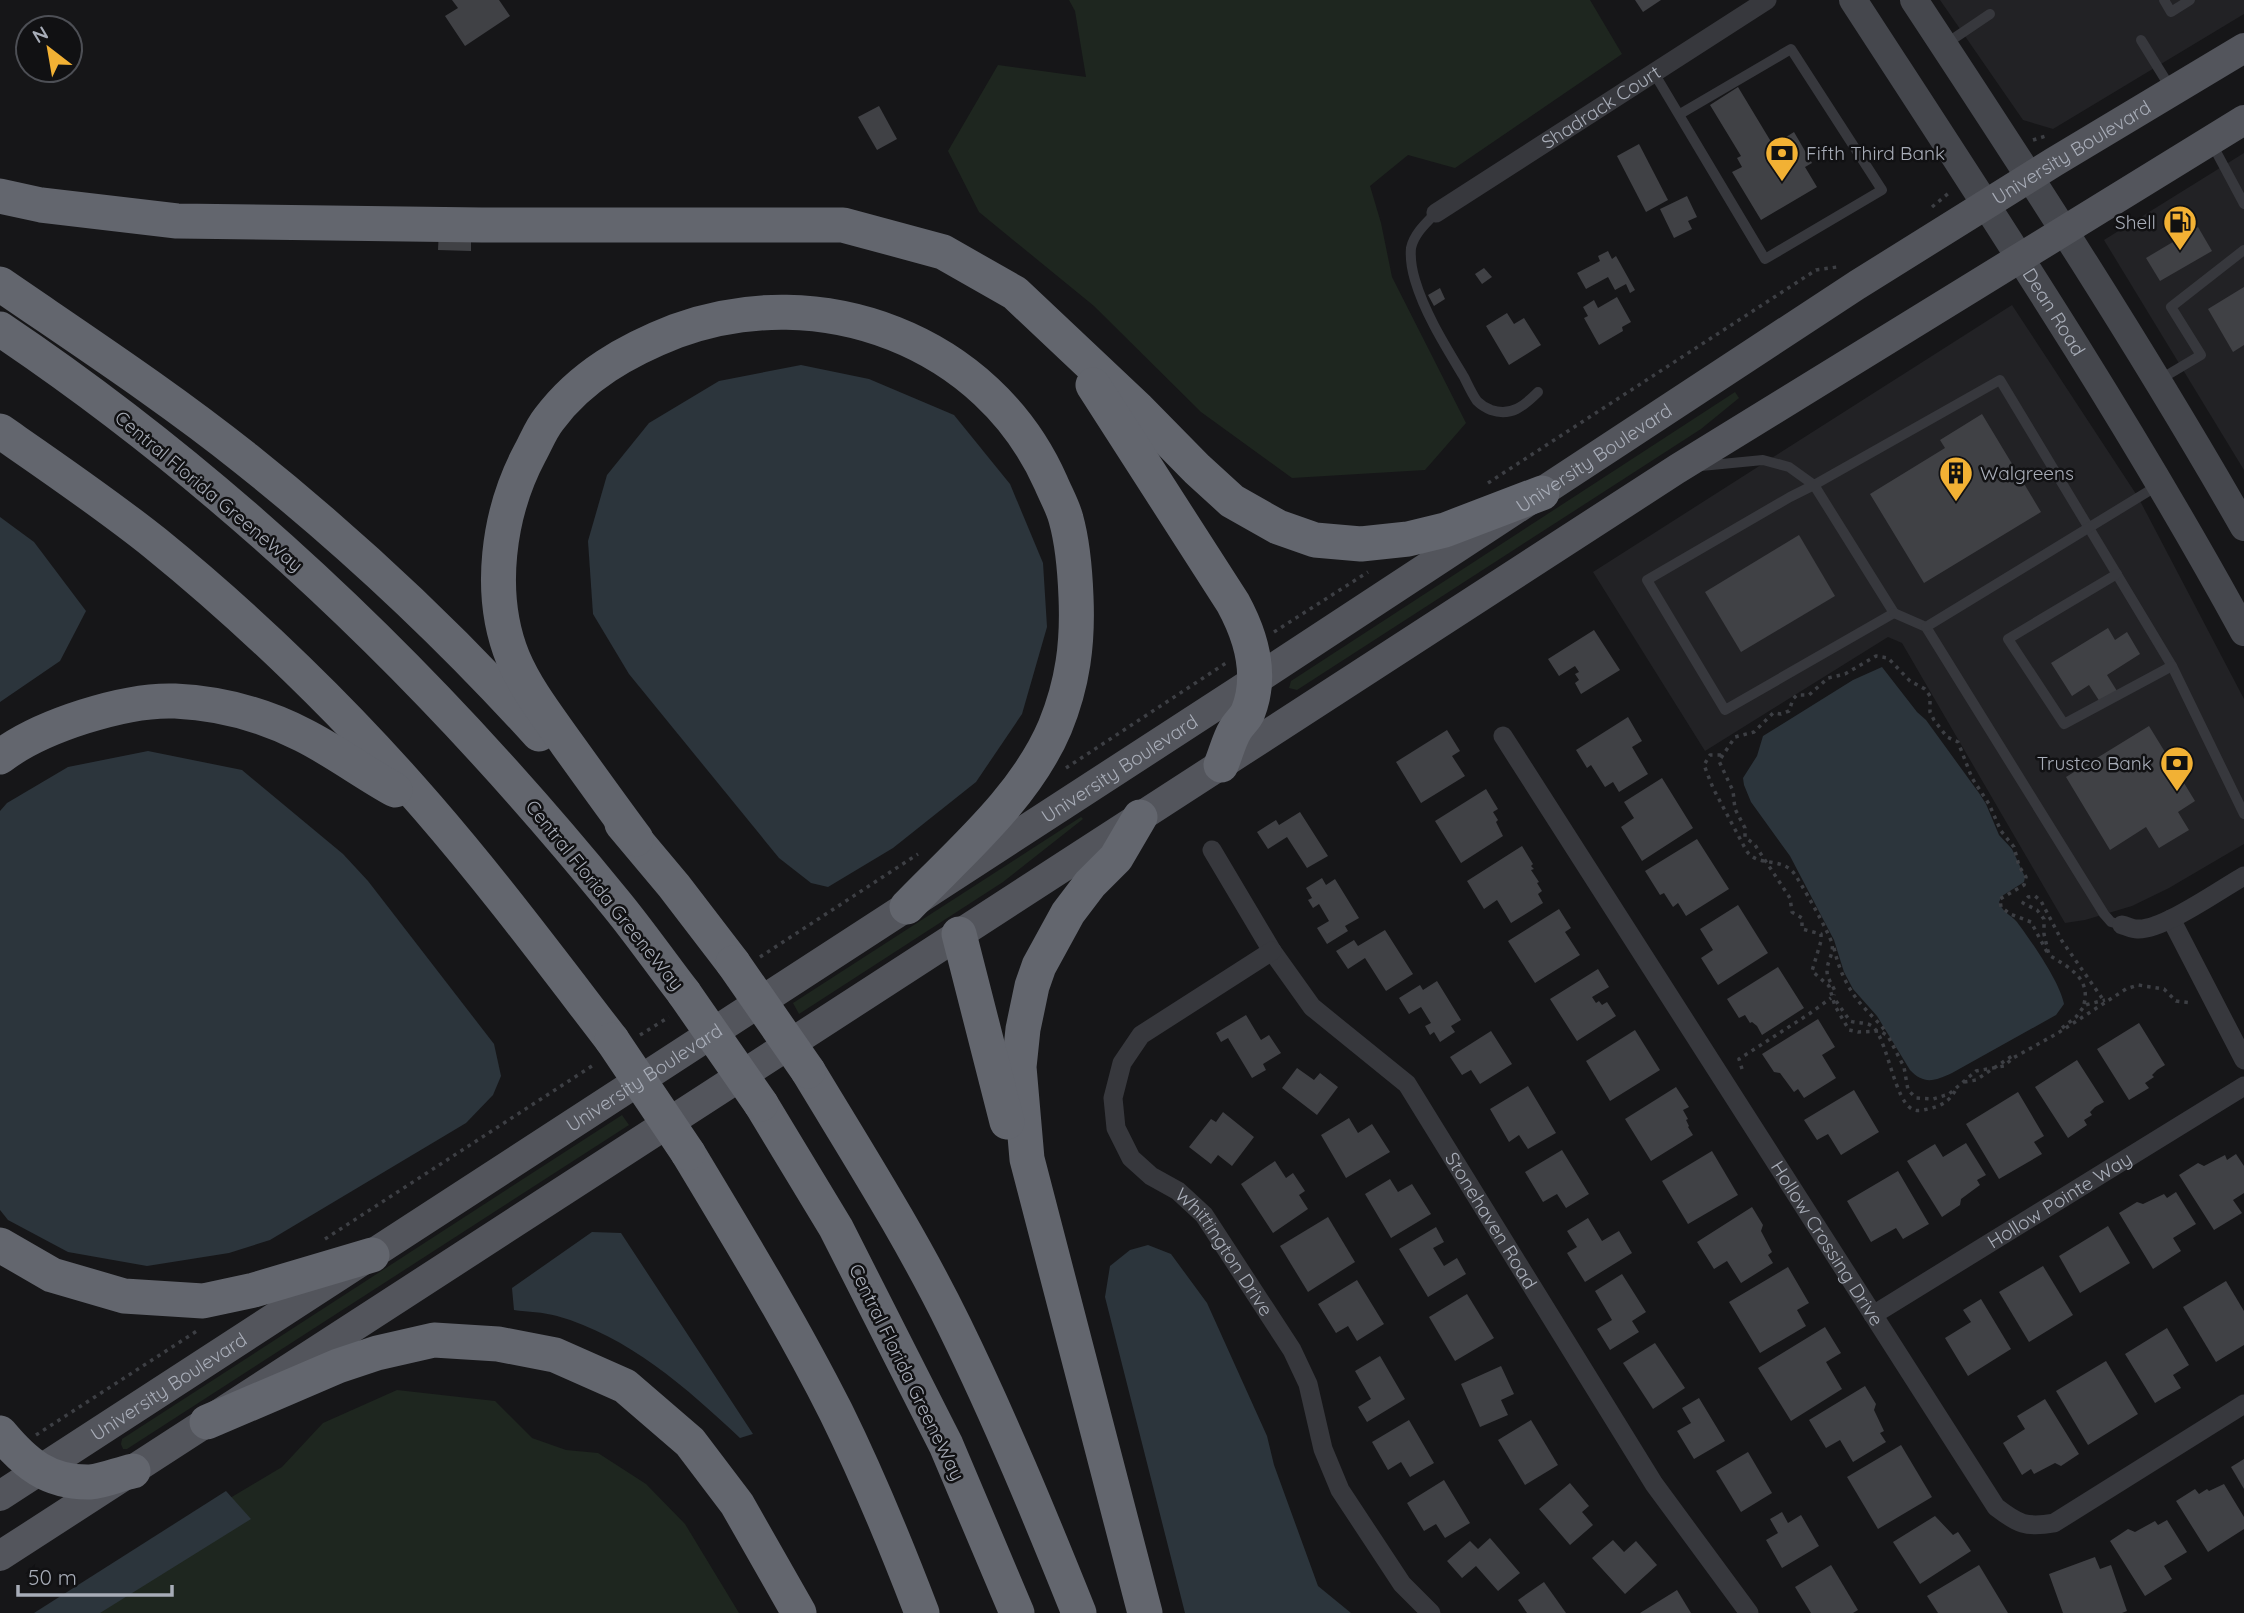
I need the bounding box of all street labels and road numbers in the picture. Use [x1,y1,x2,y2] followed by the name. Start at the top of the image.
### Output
[1537,60,1665,154] street label: Shadrack Court
[1987,95,2155,210] street label: University Boulevard
[2017,263,2091,360] street label: Dean Road
[1511,398,1676,518] street label: University Boulevard
[110,405,308,577] street label: Central Florida GreeneWay
[1037,709,1202,828] street label: University Boulevard
[521,795,689,995] street label: Central Florida GreeneWay
[561,1018,727,1137] street label: University Boulevard
[1983,1146,2136,1254] street label: Hollow Pointe Way
[1440,1148,1543,1293] street label: Stonehaven Road
[1766,1156,1889,1330] street label: Hollow Crossing Drive
[1170,1183,1278,1320] street label: Whittington Drive
[844,1260,970,1484] street label: Central Florida GreeneWay
[86,1327,251,1446] street label: University Boulevard

